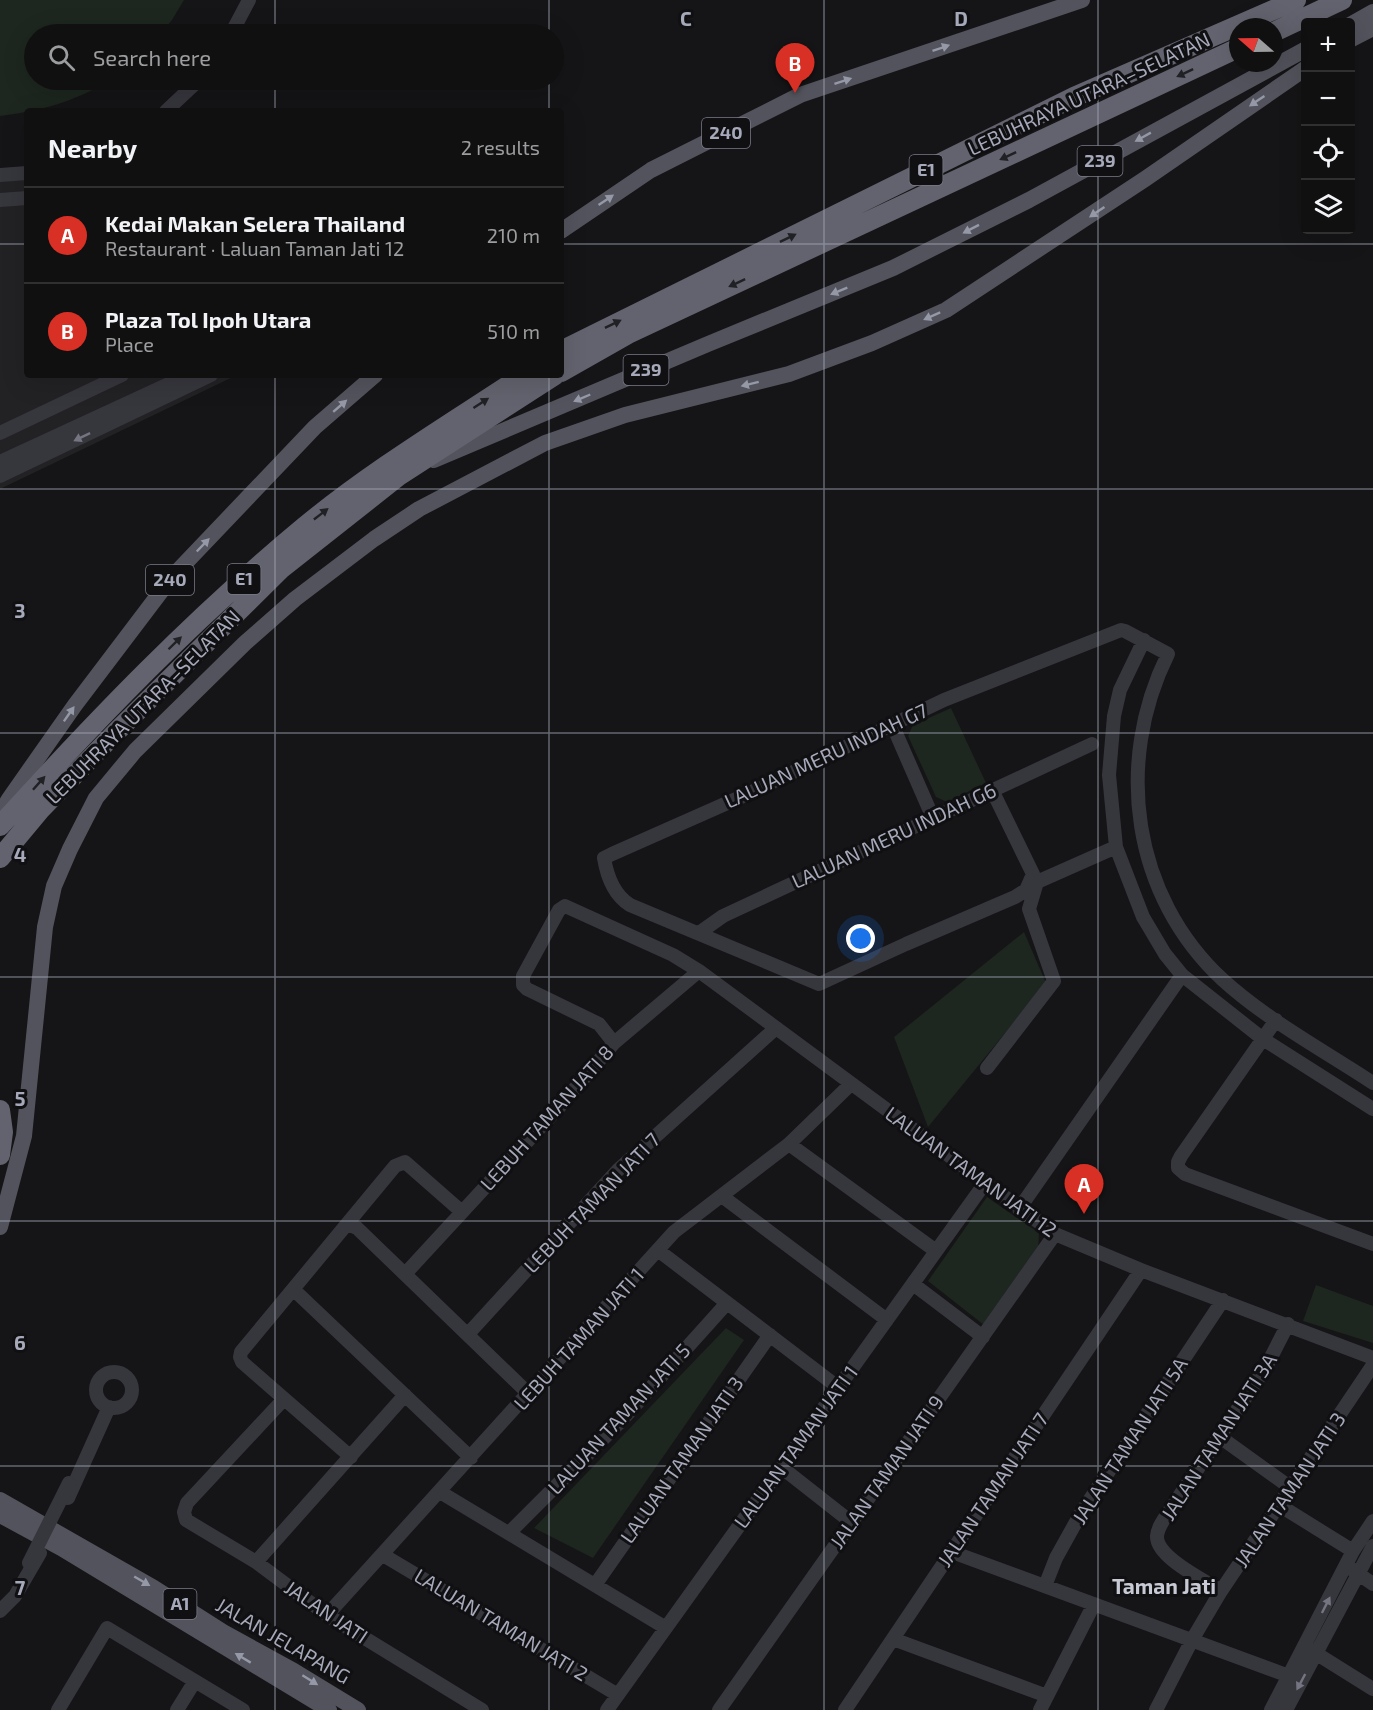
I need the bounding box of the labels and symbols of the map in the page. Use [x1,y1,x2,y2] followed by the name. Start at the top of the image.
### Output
[680,6,692,30] text: C
[954,6,968,30] text: D
[1229,18,1283,72] north arrow
[964,26,1214,160] street label: LEBUHRAYA UTARA–SELATAN
[933,43,951,53] one-way arrow
[776,44,814,93] pin: B
[1176,69,1194,79] one-way arrow
[834,76,852,86] one-way arrow
[1249,95,1265,106] one-way arrow
[702,118,750,148] road number: 240
[1135,132,1152,142] one-way arrow
[1078,146,1122,176] road number: 239
[1000,151,1017,160] one-way arrow
[910,155,942,185] road number: E1
[598,195,614,206] one-way arrow
[1089,206,1105,218] one-way arrow
[963,224,980,234] one-way arrow
[779,233,796,243] one-way arrow
[727,278,745,288] one-way arrow
[830,287,848,296] one-way arrow
[923,312,941,322] one-way arrow
[604,320,621,329] one-way arrow
[624,355,668,385] road number: 239
[741,380,759,390] one-way arrow
[572,393,590,403] one-way arrow
[473,397,489,409] one-way arrow
[332,400,347,413] one-way arrow
[73,432,90,441] one-way arrow
[313,508,329,520] one-way arrow
[196,538,209,553] one-way arrow
[228,564,260,594] road number: E1
[146,565,194,595] road number: 240
[14,598,26,622] text: 3
[40,604,244,808] street label: LEBUHRAYA UTARA–SELATAN
[167,637,182,650] one-way arrow
[720,697,931,813] street label: LALUAN MERU INDAH G7
[63,707,75,723] one-way arrow
[32,775,46,790] one-way arrow
[788,777,1000,893] street label: LALUAN MERU INDAH G6
[14,842,27,866] text: 4
[846,924,875,953] your location
[475,1040,618,1195] street label: LEBUH TAMAN JATI 8
[14,1086,26,1110] text: 5
[881,1101,1062,1241] street label: LALUAN TAMAN JATI 12
[518,1127,664,1277] street label: LEBUH TAMAN JATI 7
[1064,1164,1104,1214] pin: A
[508,1262,648,1414] street label: LEBUH TAMAN JATI 1
[14,1330,26,1354] text: 6
[542,1338,694,1499] street label: LALUAN TAMAN JATI 5
[1155,1348,1281,1524] street label: JALAN TAMAN JATI 3A
[1066,1352,1192,1528] street label: JALAN TAMAN JATI 5A
[728,1361,862,1532] street label: LALUAN TAMAN JATI 1
[615,1371,748,1547] street label: LALUAN TAMAN JATI 3
[824,1390,948,1553] street label: JALAN TAMAN JATI 9
[1228,1407,1350,1571] street label: JALAN TAMAN JATI 3
[932,1408,1053,1571] street label: JALAN TAMAN JATI 7
[410,1563,593,1685] street label: LALUAN TAMAN JATI 2
[1112,1573,1216,1598] district label: Taman Jati
[15,1575,26,1599] text: 7
[280,1575,373,1648] street label: JALAN JATI
[134,1576,151,1586] one-way arrow
[164,1589,196,1619] road number: A1
[212,1592,355,1688] street label: JALAN JELAPANG
[1321,1597,1330,1614] one-way arrow
[235,1652,251,1663] one-way arrow
[1296,1673,1305,1690] one-way arrow
[302,1675,318,1686] one-way arrow

